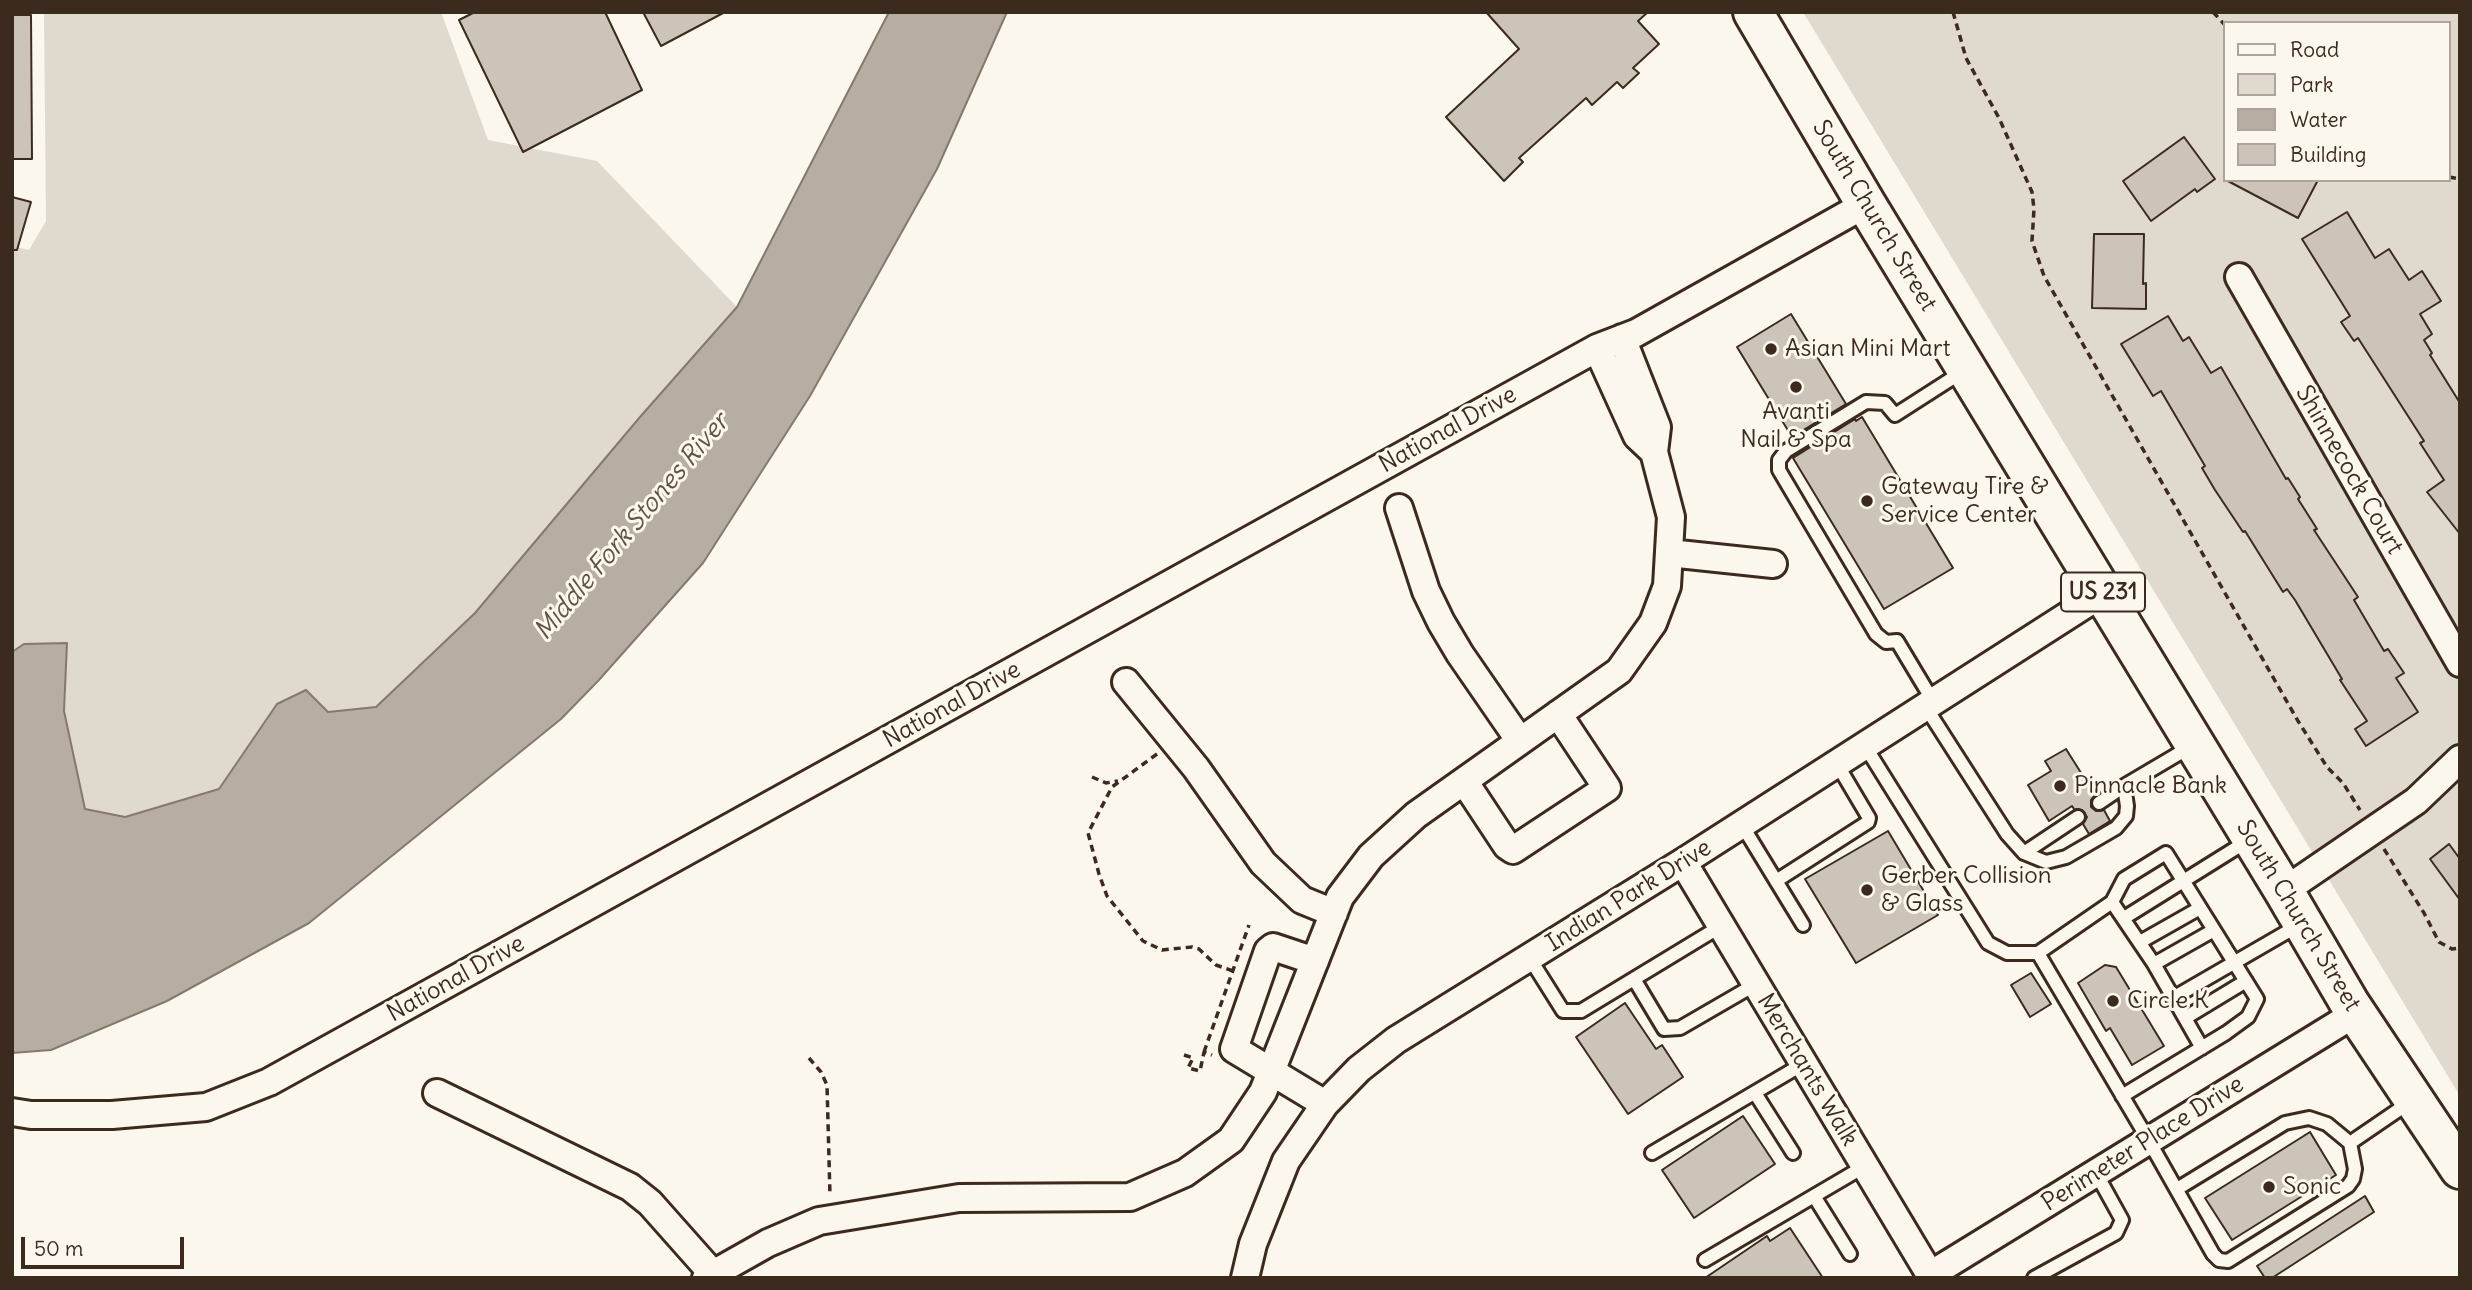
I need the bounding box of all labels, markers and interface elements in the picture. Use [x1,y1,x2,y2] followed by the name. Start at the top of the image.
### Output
[2224,21,2451,182] legend
[2290,36,2339,63] text: Road
[2290,71,2333,98] text: Park
[2290,106,2347,133] text: Water
[1806,115,1942,317] street label: South Church Street
[2290,141,2366,168] text: Building
[1785,335,1951,363] place label: Asian Mini Mart
[1763,341,1779,357] marker: Asian Mini Mart
[1788,379,1804,395] marker: Avanti Nail & Spa
[1374,380,1522,480] street label: National Drive
[2289,381,2409,559] street label: Shinnecock Court
[1740,398,1852,454] place label: Avanti Nail & Spa
[528,408,736,646] water label: Middle Fork Stones River
[1881,473,2049,529] place label: Gateway Tire & Service Center
[1859,493,1875,509] marker: Gateway Tire & Service Center
[2061,572,2145,612] road number: US 231
[878,655,1026,755] street label: National Drive
[2074,772,2227,800] place label: Pinnacle Bank
[2052,778,2068,794] marker: Pinnacle Bank
[2230,815,2366,1017] street label: South Church Street
[1541,834,1717,958] street label: Indian Park Drive
[1881,862,2052,918] place label: Gerber Collision & Glass
[1859,882,1875,898] marker: Gerber Collision & Glass
[382,929,530,1029] street label: National Drive
[2127,987,2209,1015] place label: Circle K
[1750,989,1864,1151] street label: Merchants Walk
[2105,993,2121,1009] marker: Circle K
[2037,1070,2249,1218] street label: Perimeter Place Drive
[2283,1173,2341,1201] place label: Sonic
[2261,1179,2277,1195] marker: Sonic
[24,1224,187,1268] scale bar
[34,1235,83,1262] text: 50 m

